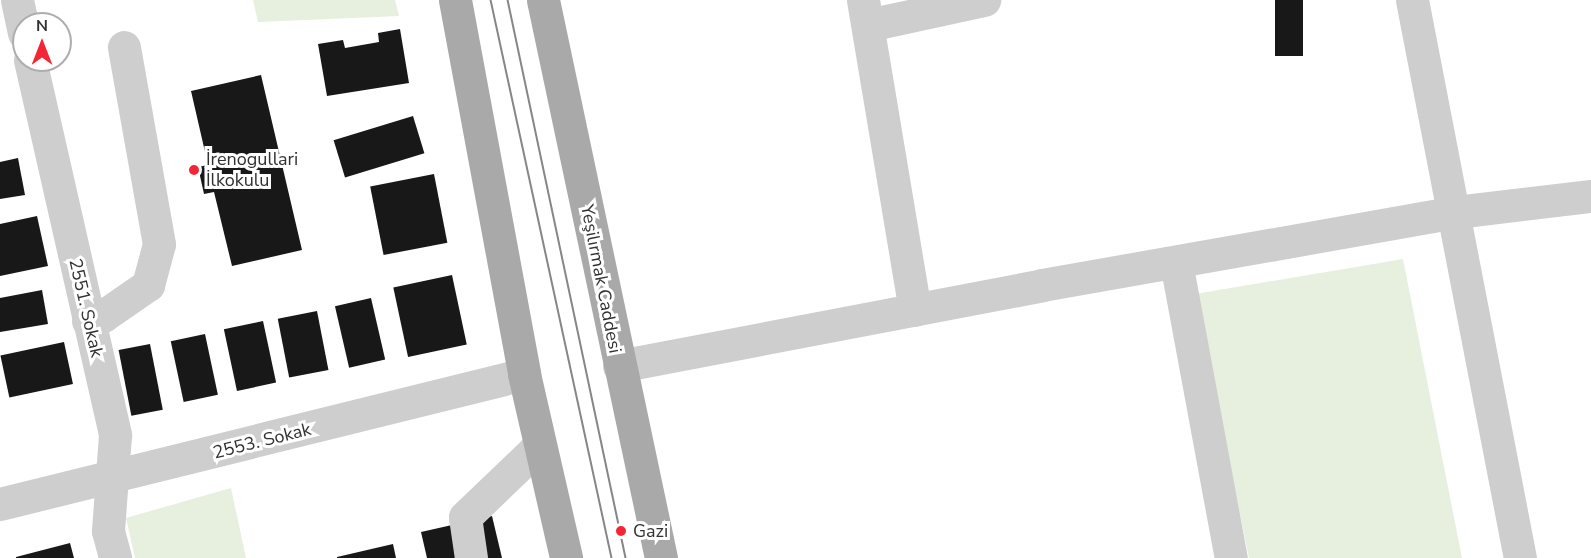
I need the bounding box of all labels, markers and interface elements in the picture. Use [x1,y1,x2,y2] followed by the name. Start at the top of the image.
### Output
[12,12,72,72] north arrow
[36,15,48,37] text: N
[206,149,298,192] place label: İrenogullari İlkokulu
[187,163,201,177] marker: İrenogullari İlkokulu
[576,203,626,355] street label: Yeşilırmak Caddesi
[64,257,108,359] street label: 2551. Sokak
[211,418,313,464] street label: 2553. Sokak
[633,520,668,542] place label: Gazi
[614,524,628,538] marker: Gazi

